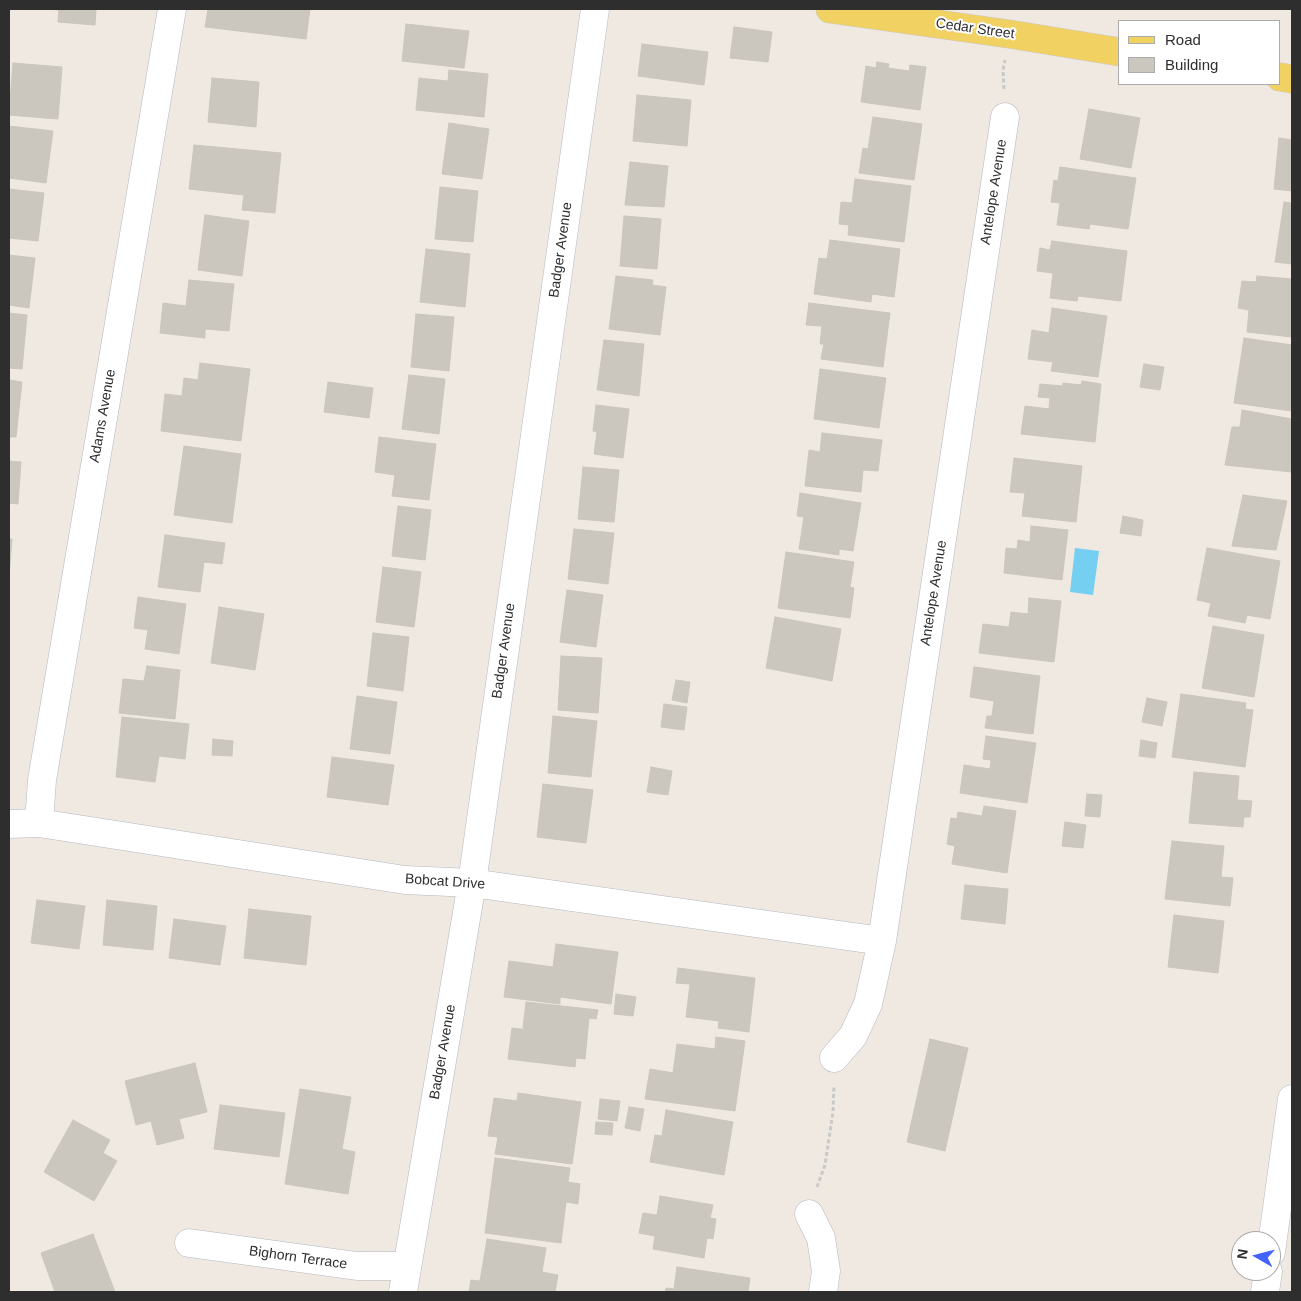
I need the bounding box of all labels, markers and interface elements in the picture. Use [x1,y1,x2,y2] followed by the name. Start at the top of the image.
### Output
[935,15,1015,43] street label: Cedar Street
[1118,20,1281,85] legend
[1165,31,1201,48] text: Road
[1165,56,1218,73] text: Building
[977,138,1011,246] street label: Antelope Avenue
[546,201,576,299] street label: Badger Avenue
[87,368,119,464] street label: Adams Avenue
[917,539,951,647] street label: Antelope Avenue
[489,602,519,700] street label: Badger Avenue
[404,871,486,893] street label: Bobcat Drive
[426,1003,460,1101] street label: Badger Avenue
[1231,1231,1281,1281] north arrow
[248,1243,348,1273] street label: Bighorn Terrace
[1234,1248,1251,1260] text: N

